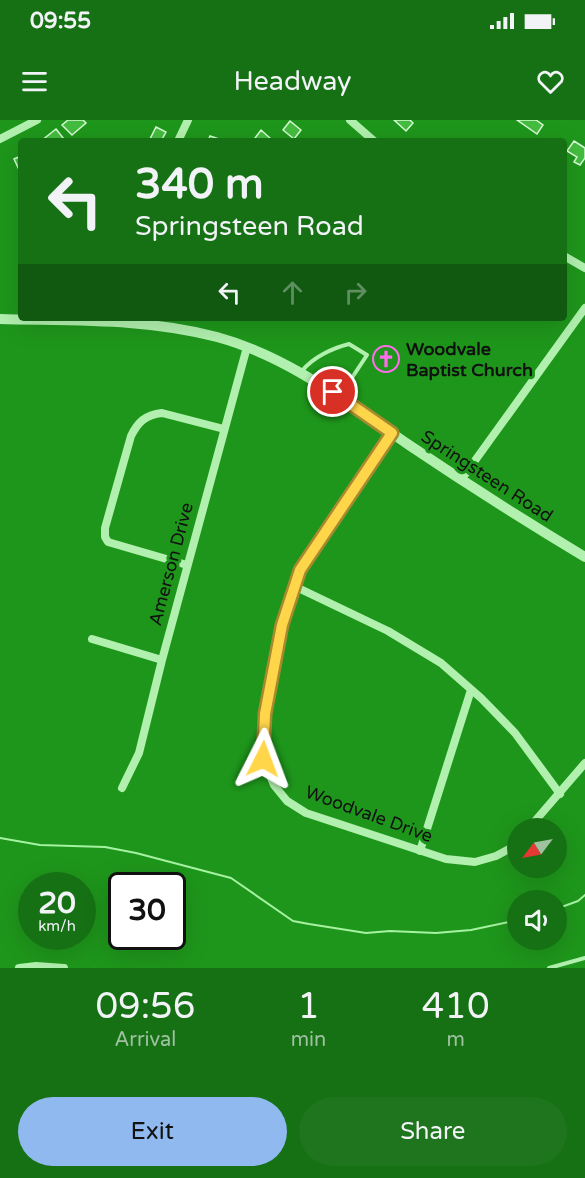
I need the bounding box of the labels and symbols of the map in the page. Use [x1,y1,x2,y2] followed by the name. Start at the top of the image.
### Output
[406,338,533,381] place label: Woodvale Baptist Church
[371,344,401,374] church icon: Woodvale Baptist Church
[307,366,358,417] pin
[417,425,557,527] street label: Springsteen Road
[144,500,198,628] street label: Amerson Drive
[231,727,295,791] position arrow
[302,781,436,847] street label: Woodvale Drive
[507,818,567,878] north arrow
[108,872,186,950] speed limit sign: 30

